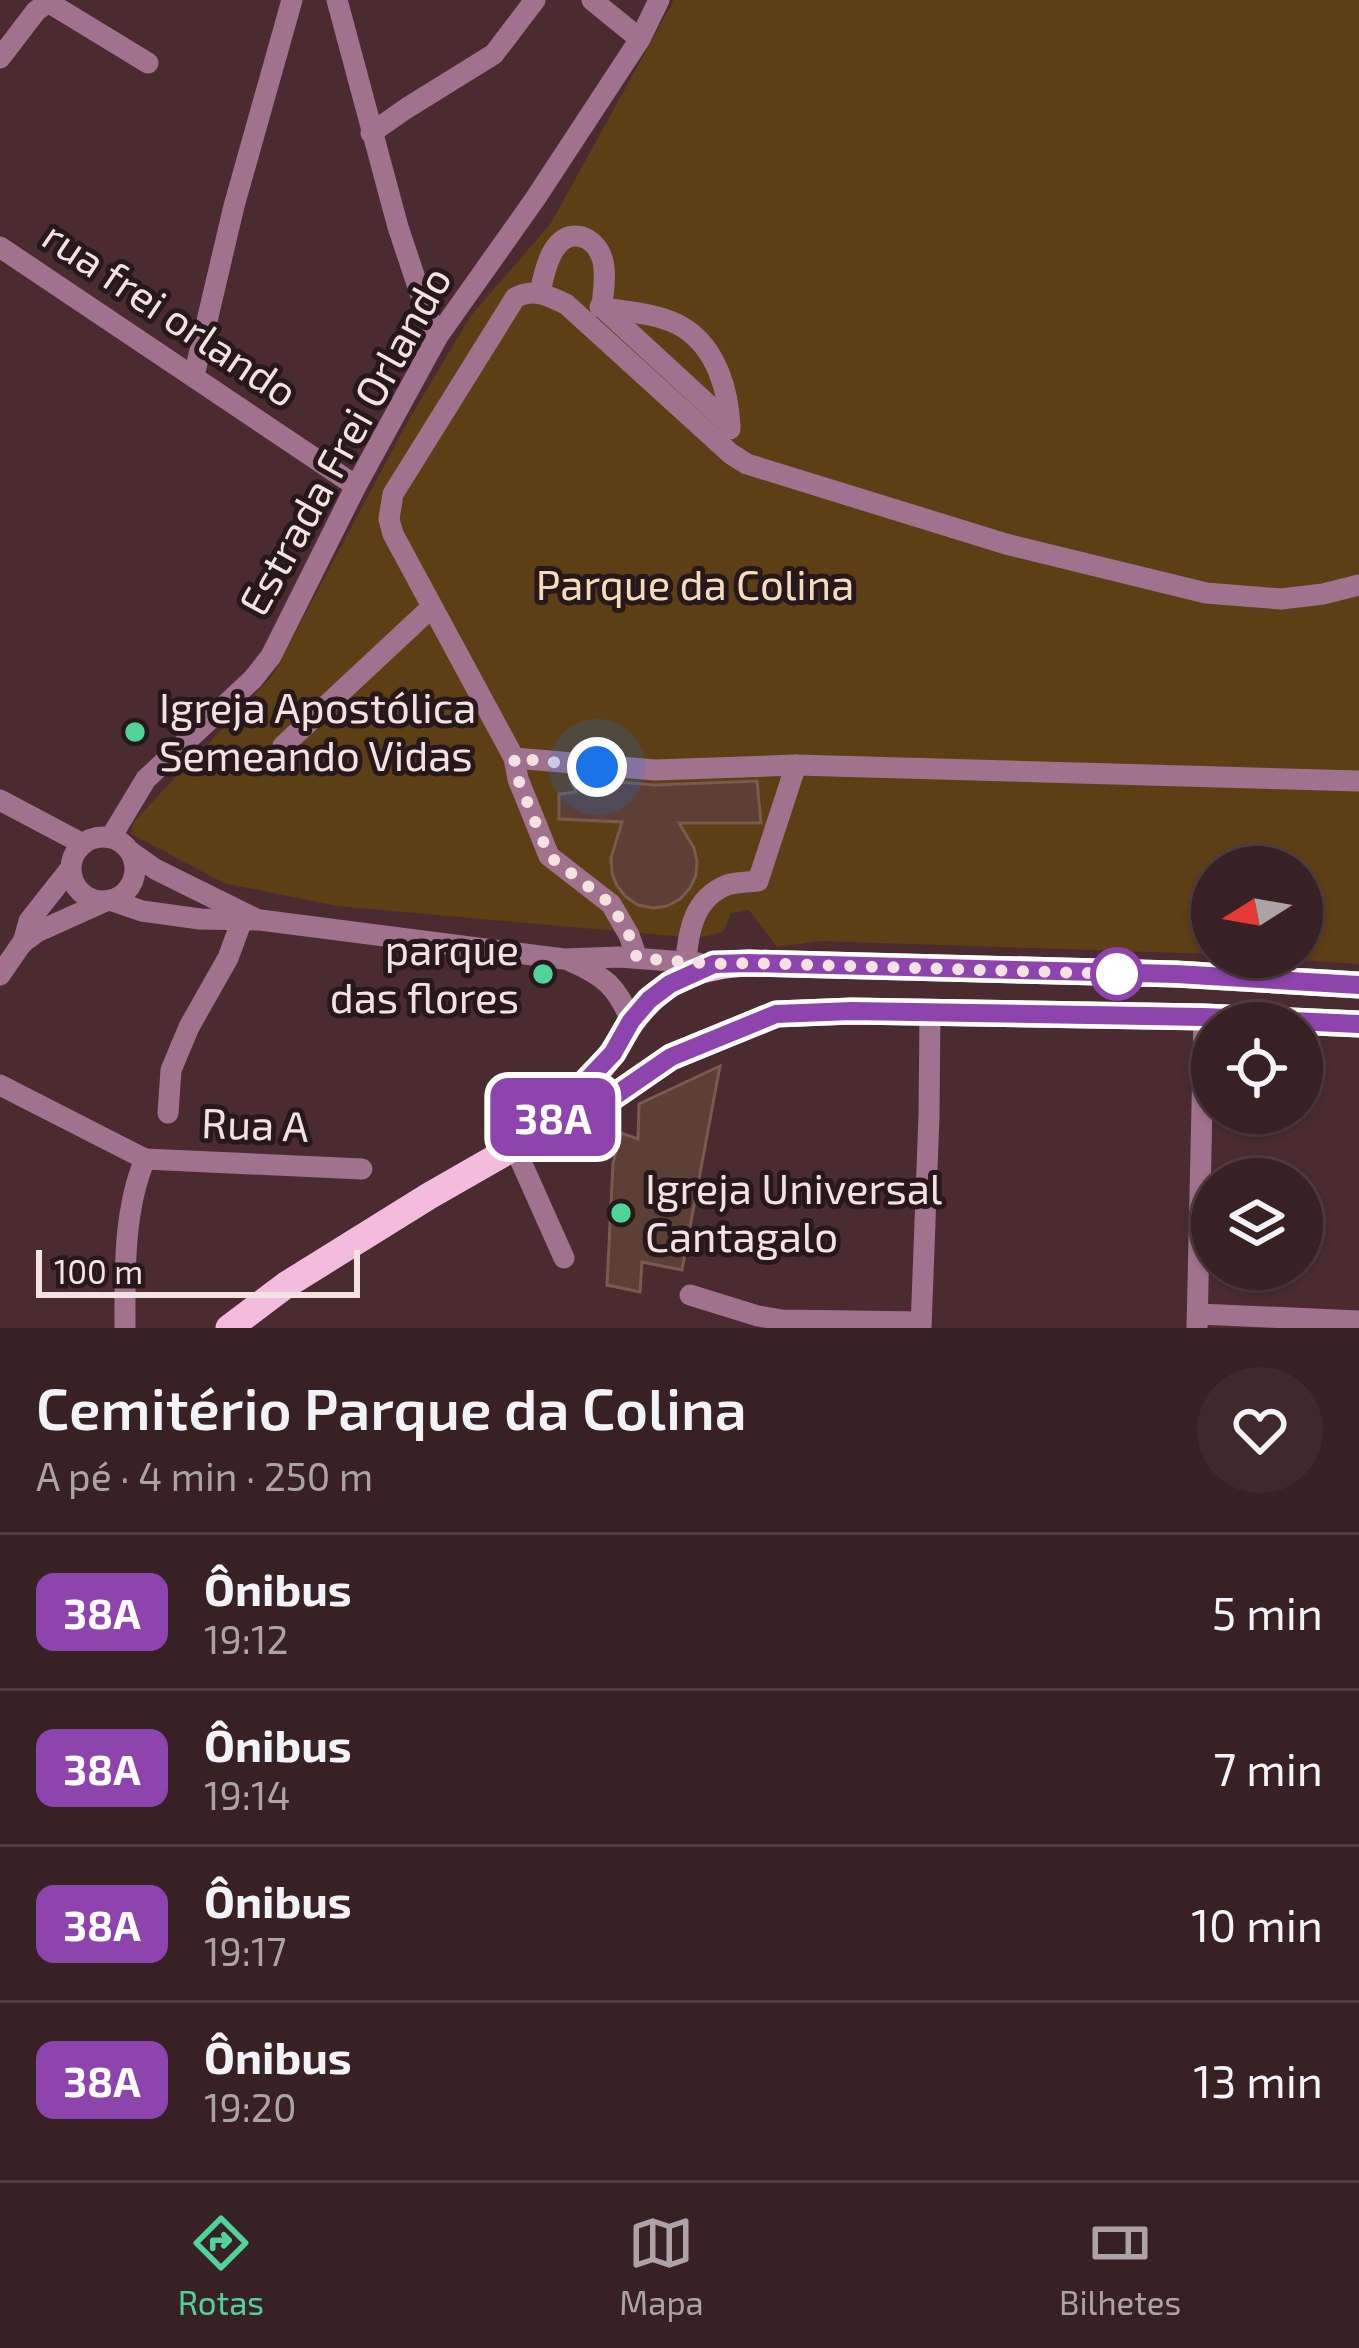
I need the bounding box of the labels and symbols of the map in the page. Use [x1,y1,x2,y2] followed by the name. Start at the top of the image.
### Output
[35,209,308,416] street label: rua frei orlando
[227,257,460,623] street label: Estrada Frei Orlando
[536,558,854,608] park label: Parque da Colina
[159,681,476,779] place label: Igreja Apostólica Semeando Vidas
[122,719,148,745] marker: Igreja Apostólica Semeando Vidas
[567,737,627,797] your location
[1191,846,1323,978] north arrow
[330,923,519,1021] place label: parque das flores
[1092,949,1142,999] unlabelled marker
[530,961,556,987] marker: parque das flores
[484,1078,622,1156] line badge: 38A
[201,1096,310,1150] street label: Rua A
[645,1162,943,1260] place label: Igreja Universal Cantagalo
[608,1200,634,1226] marker: Igreja Universal Cantagalo
[36,1244,360,1297] scale bar

